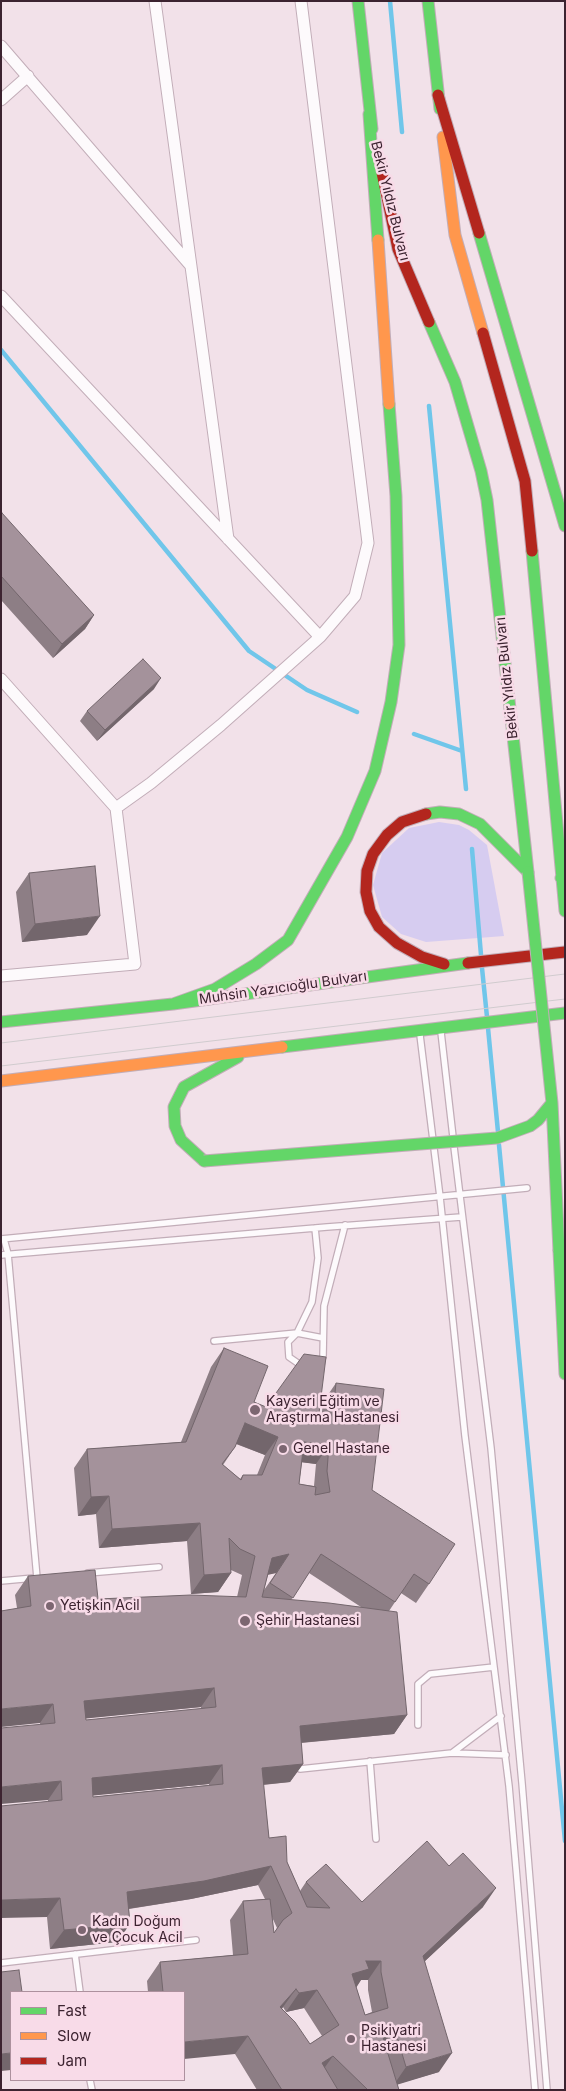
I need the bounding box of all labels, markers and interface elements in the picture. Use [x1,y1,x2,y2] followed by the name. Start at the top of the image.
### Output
[367,140,413,262] street label: Bekir Yıldız Bulvarı
[492,616,522,740] street label: Bekir Yıldız Bulvarı
[198,968,368,1008] street label: Muhsin Yazıcıoğlu Bulvarı
[266,1394,399,1426] place label: Kayseri Eğitim ve Araştırma Hastanesi
[248,1403,262,1417] marker: Kayseri Eğitim ve Araştırma Hastanesi
[293,1441,390,1457] place label: Genel Hastane
[277,1443,289,1455] marker: Genel Hastane
[60,1598,140,1614] place label: Yetişkin Acil
[44,1600,56,1612] marker: Yetişkin Acil
[256,1613,359,1629] place label: Şehir Hastanesi
[238,1614,252,1628] marker: Şehir Hastanesi
[92,1914,183,1946] place label: Kadın Doğum ve Çocuk Acil
[76,1924,88,1936] marker: Kadın Doğum ve Çocuk Acil
[10,1991,185,2081] legend
[57,2001,87,2020] text: Fast
[361,2023,426,2056] place label: Psikiyatri Hastanesi
[57,2026,91,2045] text: Slow
[345,2033,357,2045] marker: Psikiyatri Hastanesi
[57,2051,87,2070] text: Jam

